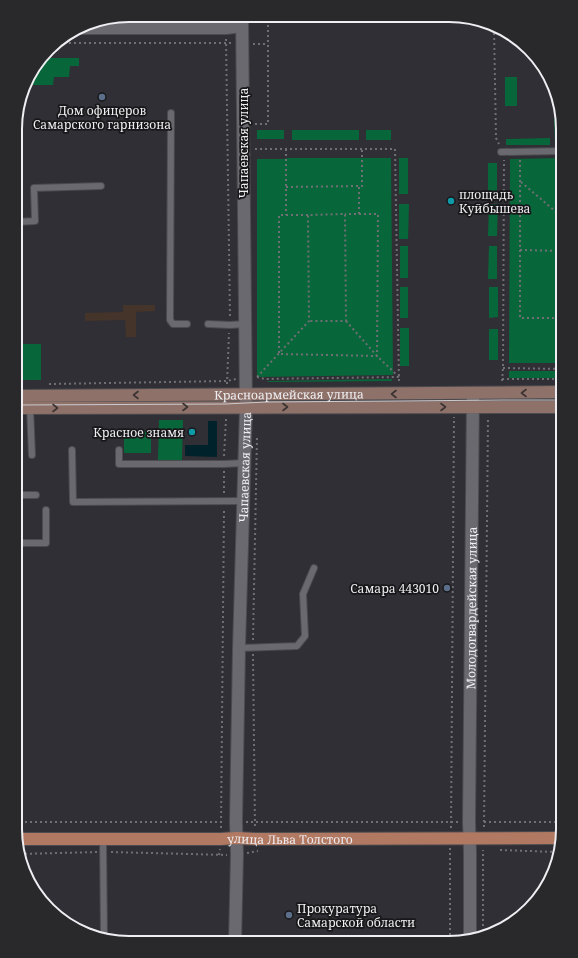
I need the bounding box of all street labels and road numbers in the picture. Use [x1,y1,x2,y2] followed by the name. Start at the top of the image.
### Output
[235,88,252,198] street label: Чапаевская улица
[214,385,364,403] street label: Красноармейская улица
[234,411,254,523] street label: Чапаевская улица
[462,526,480,689] street label: Молодогвардейская улица
[227,829,353,848] street label: улица Льва Толстого

